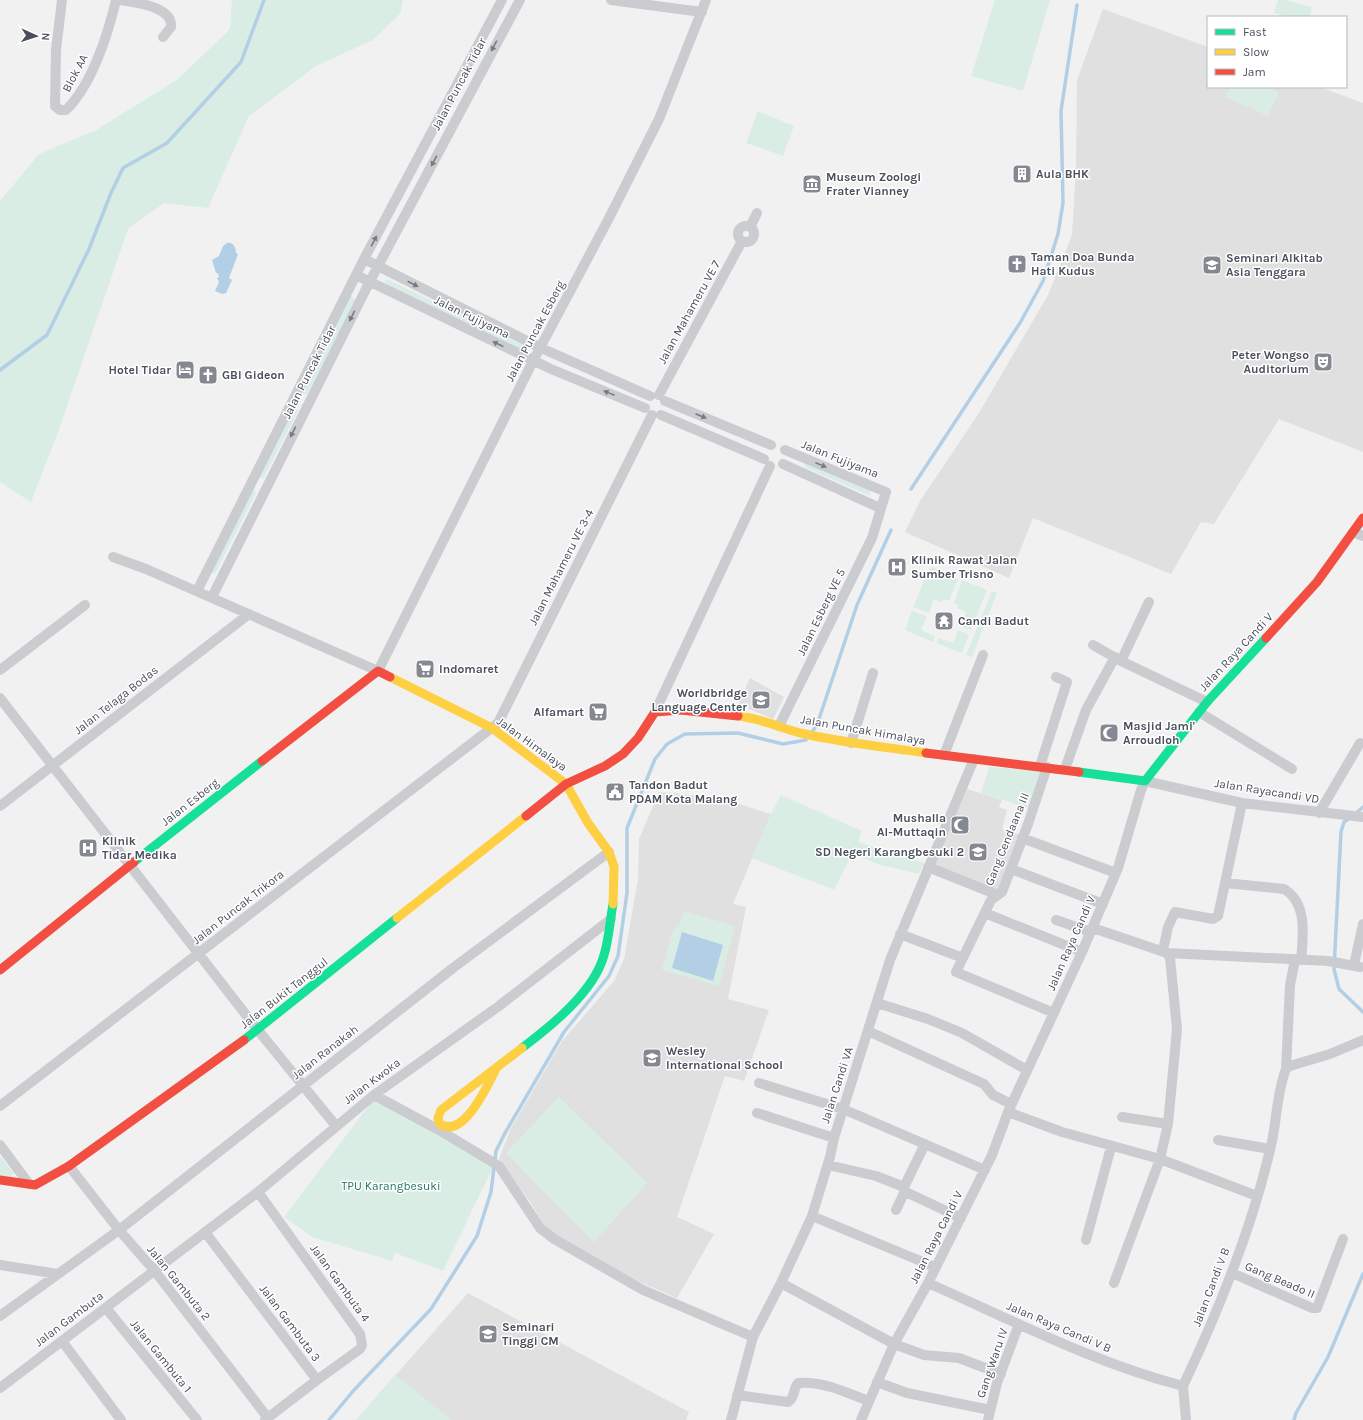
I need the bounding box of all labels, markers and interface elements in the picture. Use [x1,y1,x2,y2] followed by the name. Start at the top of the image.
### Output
[16,16,56,56] north arrow
[1207,16,1347,88] legend
[1243,25,1267,39] text: Fast
[39,32,52,41] text: N
[429,35,490,133] street label: Jalan Puncak Tidar
[491,40,498,52] one-way arrow
[1243,45,1269,59] text: Slow
[59,52,91,94] street label: Blok AA
[1243,65,1266,79] text: Jam
[430,155,437,167] one-way arrow
[1011,163,1033,185] building icon: Aula BHK
[1036,167,1089,181] place label: Aula BHK
[826,170,921,198] place label: Museum Zoologi Frater Vianney
[801,173,823,195] museum icon: Museum Zoologi Frater Vianney
[370,235,377,246] one-way arrow
[1031,250,1134,278] place label: Taman Doa Bunda Hati Kudus
[1226,251,1323,279] place label: Seminari Alkitab Asia Tenggara
[1006,253,1028,275] church icon: Taman Doa Bunda Hati Kudus
[1201,254,1223,276] school or university icon: Seminari Alkitab Asia Tenggara
[655,258,723,366] street label: Jalan Mahameru VE 7
[502,278,568,384] street label: Jalan Puncak Esberg
[407,280,419,287] one-way arrow
[432,293,512,341] street label: Jalan Fujiyama
[349,310,355,322] one-way arrow
[279,322,339,421] street label: Jalan Puncak Tidar
[493,341,504,347] one-way arrow
[1232,348,1309,376] place label: Peter Wongso Auditorium
[1312,351,1334,373] theatre icon: Peter Wongso Auditorium
[174,359,196,381] hotel icon: Hotel Tidar
[109,363,171,377] place label: Hotel Tidar
[197,364,219,386] church icon: GBI Gideon
[222,368,285,382] place label: GBI Gideon
[603,390,615,396] one-way arrow
[696,413,707,419] one-way arrow
[290,426,297,438] one-way arrow
[799,437,881,481] street label: Jalan Fujiyama
[815,462,826,468] one-way arrow
[526,506,596,627] street label: Jalan Mahameru VE 3-4
[911,553,1017,581] place label: Klinik Rawat Jalan Sumber Trisno
[886,556,908,578] hospital icon: Klinik Rawat Jalan Sumber Trisno
[794,566,848,658] street label: Jalan Esberg VE 5
[933,610,955,632] temple icon: Candi Badut
[1196,610,1276,694] street label: Jalan Raya Candi V
[958,614,1029,628] place label: Candi Badut
[414,658,436,680] supermarket icon: Indomaret
[439,662,499,676] place label: Indomaret
[71,663,161,737] street label: Jalan Telaga Bodas
[651,686,747,714] place label: Worldbridge Language Center
[750,689,772,711] school or university icon: Worldbridge Language Center
[587,701,609,723] supermarket icon: Alfamart
[534,705,584,719] place label: Alfamart
[799,712,927,748] street label: Jalan Puncak Himalaya
[494,714,570,774] street label: Jalan Himalaya
[1123,719,1195,747] place label: Masjid Jami' Arroudloh
[1098,722,1120,744] mosque icon: Masjid Jami' Arroudloh
[159,775,222,829] street label: Jalan Esberg
[1214,776,1320,806] street label: Jalan Rayacandi VD
[629,778,737,806] place label: Tandon Badut PDAM Kota Malang
[604,781,626,803] public building icon: Tandon Badut PDAM Kota Malang
[982,790,1032,888] street label: Gang Cendaana III
[877,811,946,839] place label: Mushalla Al-Muttaqin
[949,814,971,836] mosque icon: Mushalla Al-Muttaqin
[102,834,177,862] place label: Klinik Tidar Medika
[77,837,99,859] hospital icon: Klinik Tidar Medika
[967,841,989,863] school or university icon: SD Negeri Karangbesuki 2
[815,845,964,859] place label: SD Negeri Karangbesuki 2
[189,867,287,947] street label: Jalan Puncak Trikora
[1044,893,1098,992] street label: Jalan Raya Candi V
[238,955,330,1031] street label: Jalan Bukit Tanggul
[289,1022,361,1082] street label: Jalan Ranakah
[666,1044,783,1072] place label: Wesley International School
[818,1045,856,1125] street label: Jalan Candi VA
[641,1047,663,1069] school or university icon: Wesley International School
[341,1055,403,1107] street label: Jalan Kwoka
[341,1179,441,1193] park label: TPU Karangbesuki
[907,1188,966,1286] street label: Jalan Raya Candi V
[307,1242,373,1325] street label: Jalan Gambuta 4
[144,1243,214,1323] street label: Jalan Gambuta 2
[1190,1246,1232,1328] street label: Jalan Candi V B
[1243,1259,1317,1301] street label: Gang Beado II
[257,1282,323,1364] street label: Jalan Gambuta 3
[32,1289,106,1349] street label: Jalan Gambuta
[1005,1299,1113,1355] street label: Jalan Raya Candi V B
[127,1317,195,1395] street label: Jalan Gambuta 1
[502,1320,559,1348] place label: Seminari Tinggi CM
[477,1323,499,1345] school or university icon: Seminari Tinggi CM
[974,1326,1011,1400] street label: Gang Waru IV

